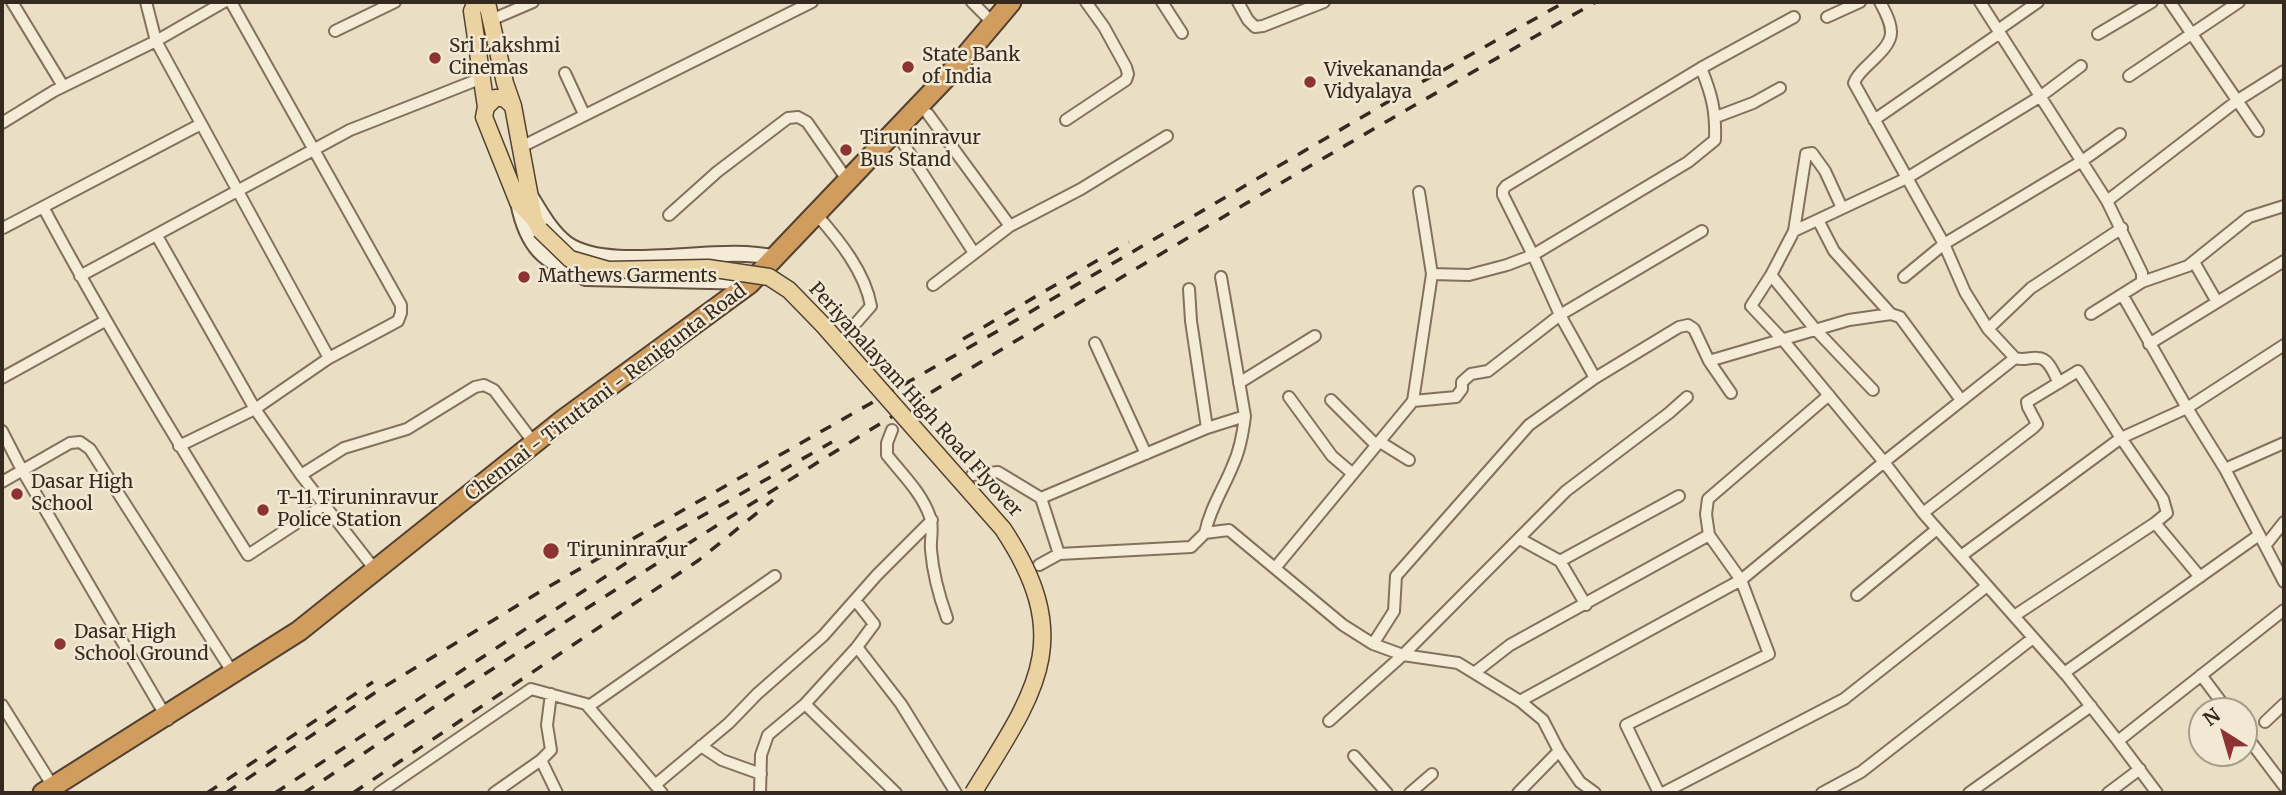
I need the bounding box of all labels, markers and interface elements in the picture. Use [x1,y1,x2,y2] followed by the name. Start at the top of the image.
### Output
[449,36,560,80] place label: Sri Lakshmi Cinemas
[922,45,1020,89] place label: State Bank of India
[427,50,443,66] marker: Sri Lakshmi Cinemas
[900,59,916,75] marker: State Bank of India
[1324,60,1442,104] place label: Vivekananda Vidyalaya
[1302,74,1318,90] marker: Vivekananda Vidyalaya
[860,128,981,172] place label: Tiruninravur Bus Stand
[838,142,854,158] marker: Tiruninravur Bus Stand
[538,266,717,288] place label: Mathews Garments
[516,269,532,285] marker: Mathews Garments
[804,278,1026,522] street label: Periyapalayam High Road Flyover
[461,280,751,506] street label: Chennai - Tiruttani - Renigunta Road
[31,472,133,516] place label: Dasar High School
[9,486,25,502] marker: Dasar High School
[277,488,438,532] place label: T-11 Tiruninravur Police Station
[255,502,271,518] marker: T-11 Tiruninravur Police Station
[567,540,688,562] place label: Tiruninravur
[541,541,561,561] marker: Tiruninravur
[74,622,209,666] place label: Dasar High School Ground
[52,636,68,652] marker: Dasar High School Ground
[2188,697,2258,767] north arrow
[2198,703,2225,731] text: N

